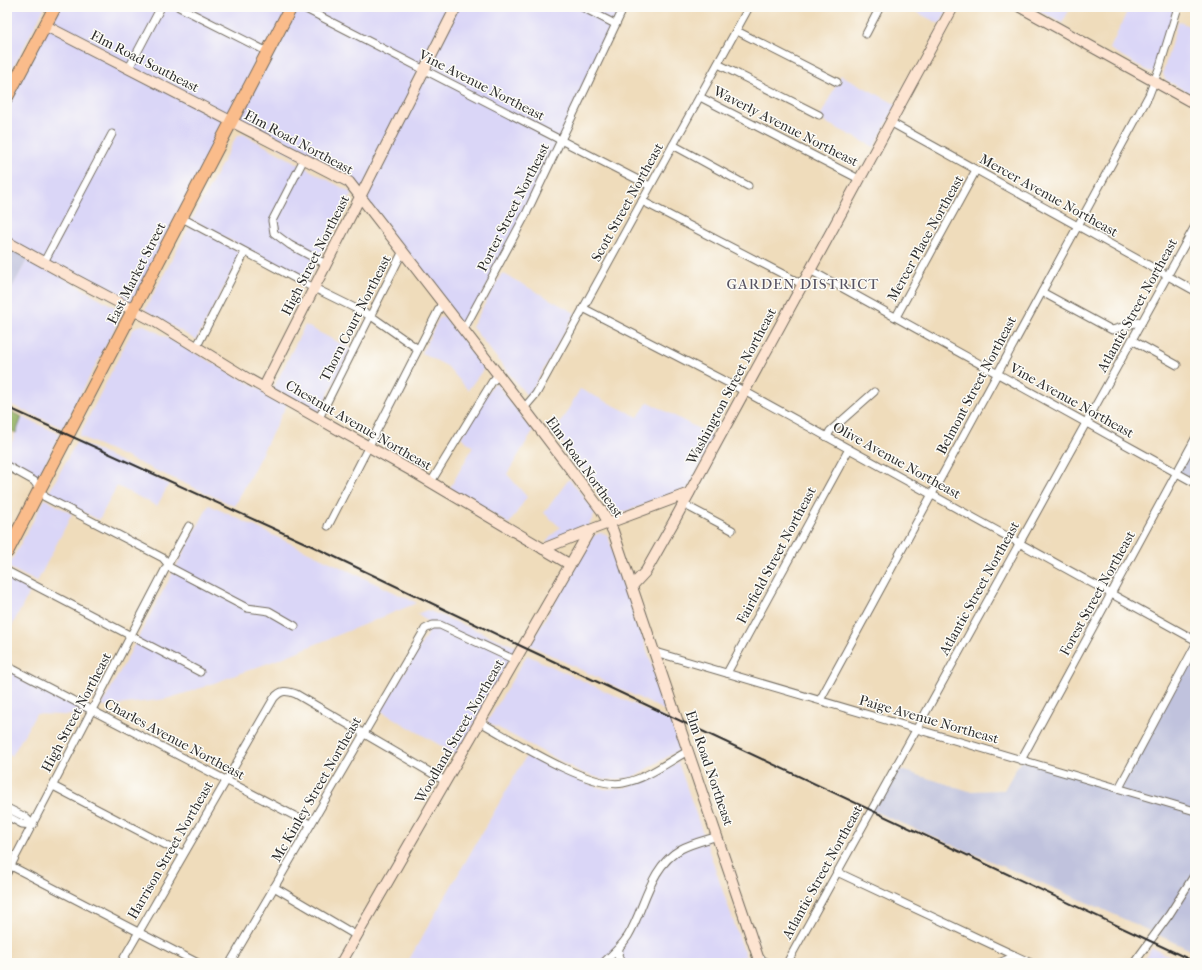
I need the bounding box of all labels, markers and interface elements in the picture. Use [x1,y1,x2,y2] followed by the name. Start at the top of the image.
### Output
[88,27,202,96] street label: Elm Road Southeast
[415,46,548,125] street label: Vine Avenue Northeast
[710,82,861,170] street label: Waverly Avenue Northeast
[241,107,356,178] street label: Elm Road Northeast
[474,140,553,274] street label: Porter Street Northeast
[588,140,667,265] street label: Scott Street Northeast
[977,150,1121,241] street label: Mercer Avenue Northeast
[884,172,967,305] street label: Mercer Place Northeast
[278,192,353,318] street label: High Street Northeast
[103,219,169,327] street label: East Market Street
[1093,235,1181,376] street label: Atlantic Street Northeast
[316,252,395,384] street label: Thorn Court Northeast
[727,275,880,293] district label: GARDEN DISTRICT
[682,305,780,468] street label: Washington Street Northeast
[933,313,1020,457] street label: Belmont Street Northeast
[1006,359,1137,442] street label: Vine Avenue Northeast
[283,377,435,474] street label: Chestnut Avenue Northeast
[542,413,627,521] street label: Elm Road Northeast
[830,418,964,503] street label: Olive Avenue Northeast
[733,484,820,627] street label: Fairfield Street Northeast
[935,518,1023,659] street label: Atlantic Street Northeast
[1056,528,1139,659] street label: Forest Street Northeast
[38,649,115,775] street label: High Street Northeast
[411,656,508,807] street label: Woodland Street Northeast
[857,691,1001,748] street label: Paige Avenue Northeast
[102,695,248,784] street label: Charles Avenue Northeast
[682,708,737,828] street label: Elm Road Northeast
[268,714,365,865] street label: Mc Kinley Street Northeast
[124,778,217,922] street label: Harrison Street Northeast
[778,802,866,943] street label: Atlantic Street Northeast

